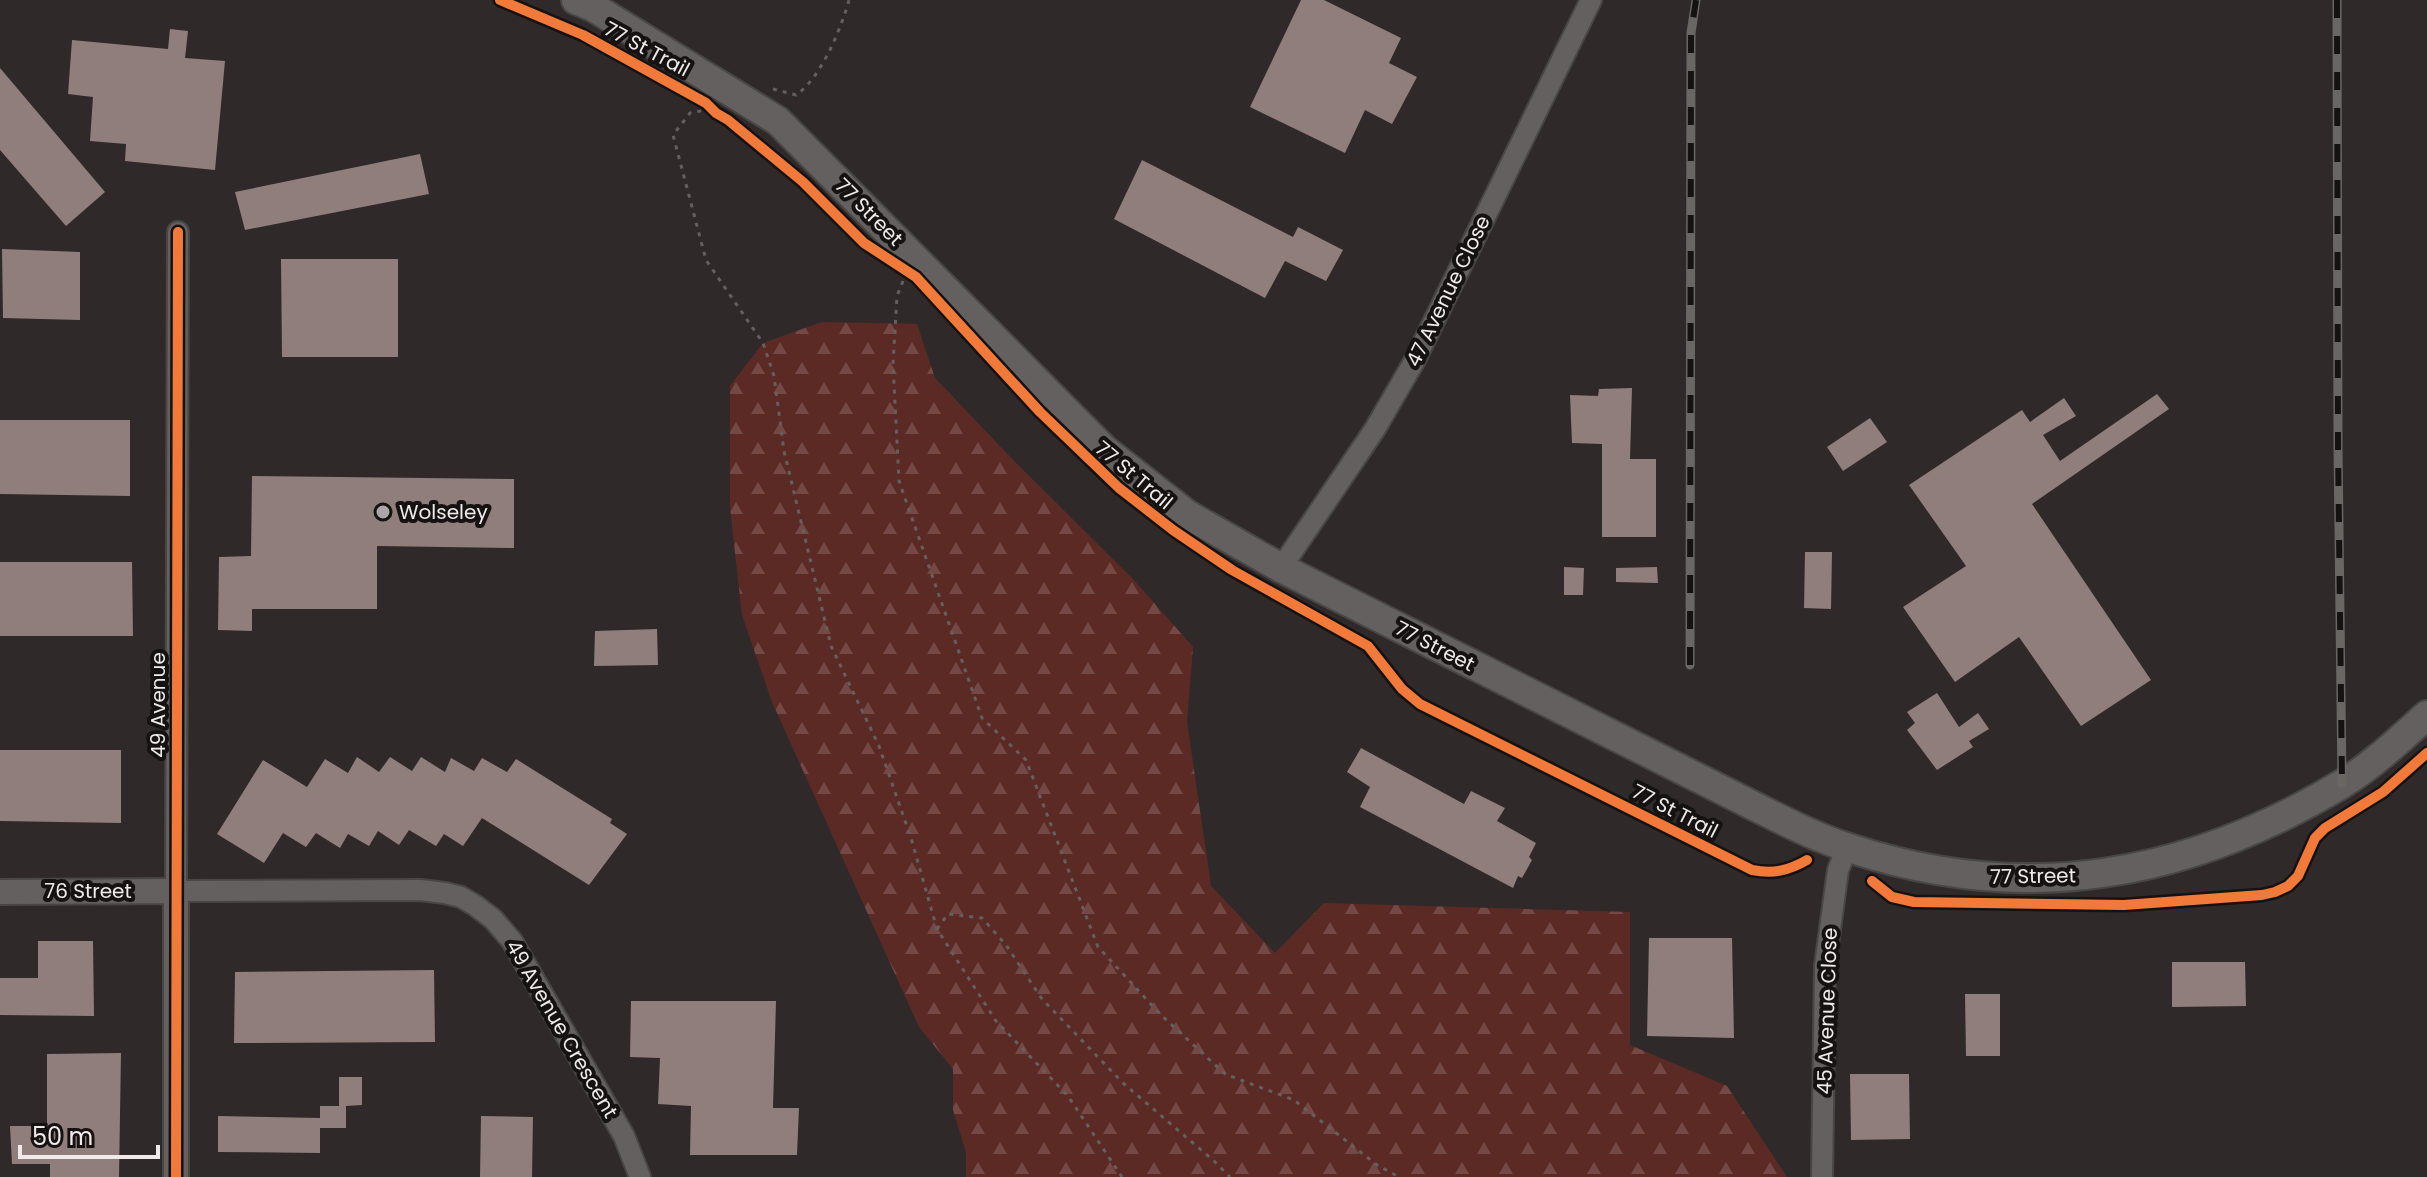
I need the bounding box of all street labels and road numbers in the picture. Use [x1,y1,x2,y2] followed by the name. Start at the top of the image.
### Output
[599,15,695,83] street label: 77 St Trail
[829,172,909,252] street label: 77 Street
[1399,211,1497,371] street label: 47 Avenue Close
[1089,434,1179,516] street label: 77 St Trail
[1390,614,1480,678] street label: 77 Street
[144,652,172,758] street label: 49 Avenue
[1627,777,1723,845] street label: 77 St Trail
[1990,861,2076,891] street label: 77 Street
[44,877,132,905] street label: 76 Street
[1810,927,1844,1095] street label: 45 Avenue Close
[500,935,624,1123] street label: 49 Avenue Crescent

